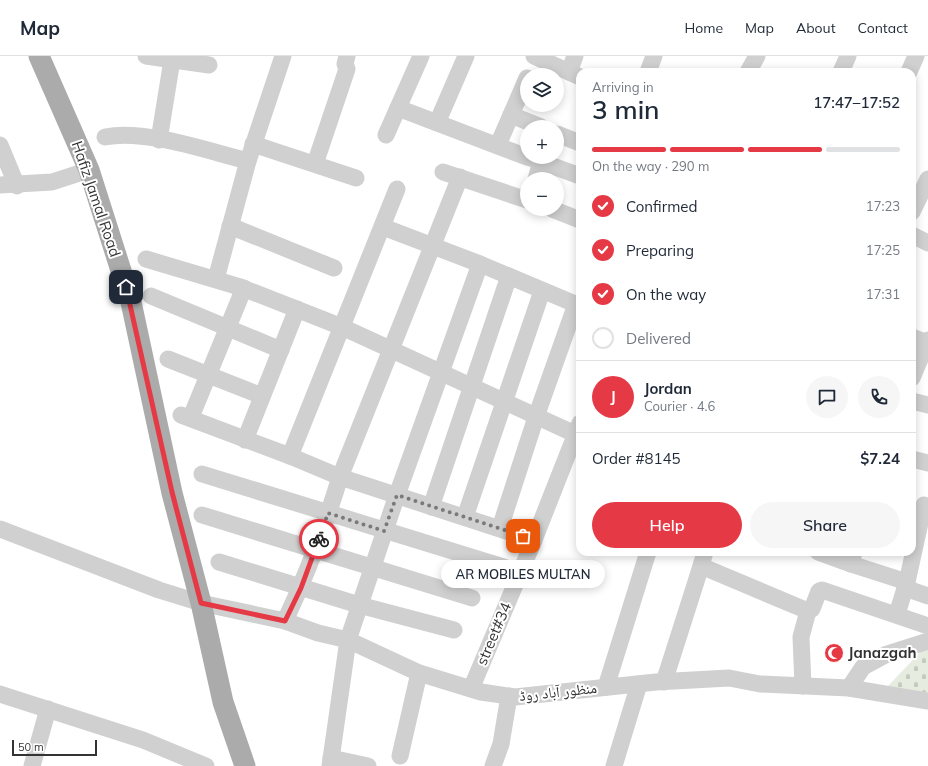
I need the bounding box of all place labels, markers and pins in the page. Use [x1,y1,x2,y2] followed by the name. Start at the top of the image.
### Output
[109,270,143,304] pin
[506,519,540,553] pin
[441,560,605,588] callout: AR MOBILES MULTAN
[823,642,845,664] mosque icon: Janazgah
[848,643,917,662] place label: Janazgah

